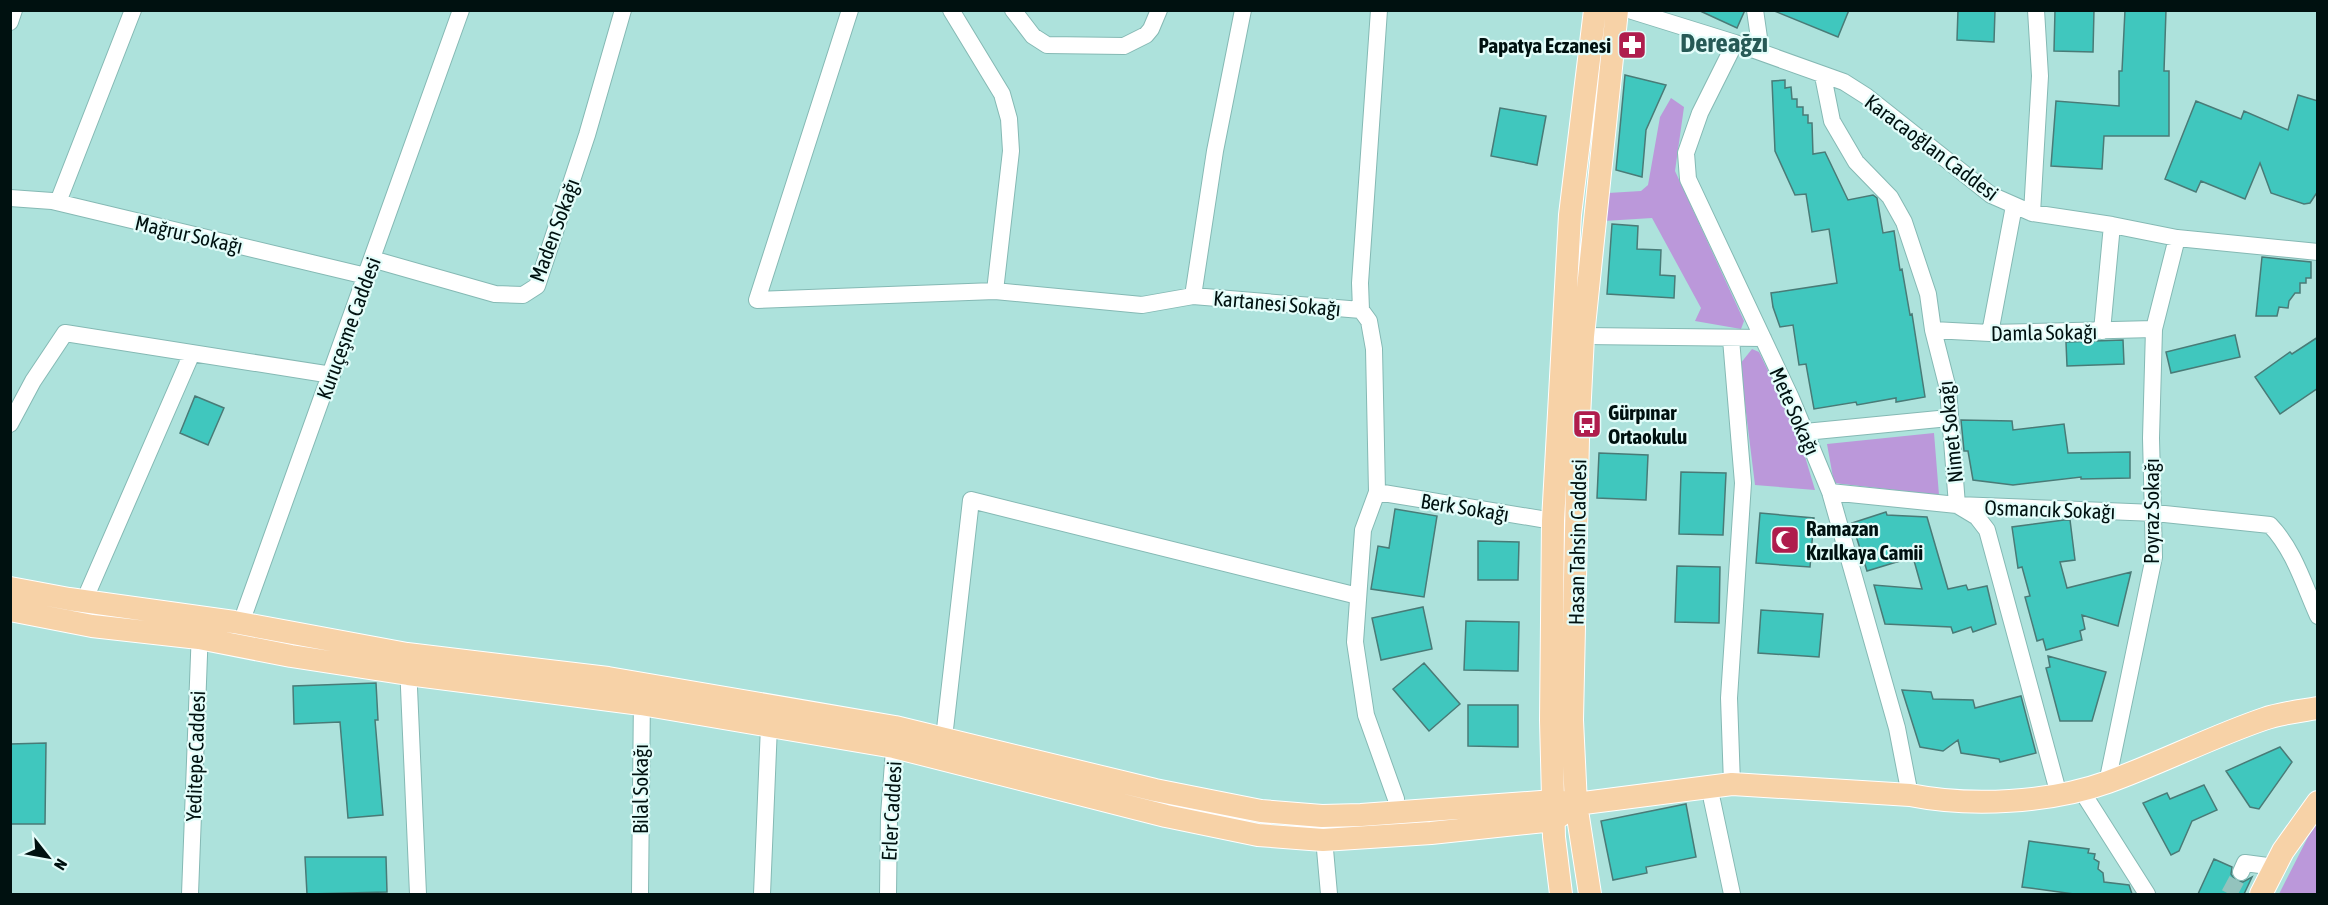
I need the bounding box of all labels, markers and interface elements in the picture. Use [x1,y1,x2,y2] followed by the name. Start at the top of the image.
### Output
[1680,27,1768,58] district label: Dereağzı
[1616,29,1648,61] pharmacy icon: Papatya Eczanesi
[1479,33,1611,57] place label: Papatya Eczanesi
[1861,89,2003,205] street label: Karacaoğlan Caddesi
[524,175,584,285] street label: Maden Sokağı
[133,210,245,258] street label: Mağrur Sokağı
[311,254,385,402] street label: Kuruçeşme Caddesi
[1212,285,1342,321] street label: Kartanesi Sokağı
[1991,319,2097,345] street label: Damla Sokağı
[1765,363,1825,459] street label: Mete Sokağı
[1933,380,1967,484] street label: Nimet Sokağı
[1608,400,1687,448] place label: Gürpınar Ortaokulu
[1571,408,1603,440] bus stop icon: Gürpınar Ortaokulu
[2139,458,2163,564] street label: Poyraz Sokağı
[1564,459,1590,625] street label: Hasan Tahsin Caddesi
[1419,488,1511,526] street label: Berk Sokağı
[1984,495,2116,523] street label: Osmancık Sokağı
[1806,516,1923,564] place label: Ramazan Kızılkaya Camii
[1769,524,1801,556] mosque icon: Ramazan Kızılkaya Camii
[181,690,209,822] street label: Yeditepe Caddesi
[628,744,652,834] street label: Bilal Sokağı
[876,760,906,862] street label: Erler Caddesi
[18,827,78,887] north arrow
[51,856,71,873] text: N

